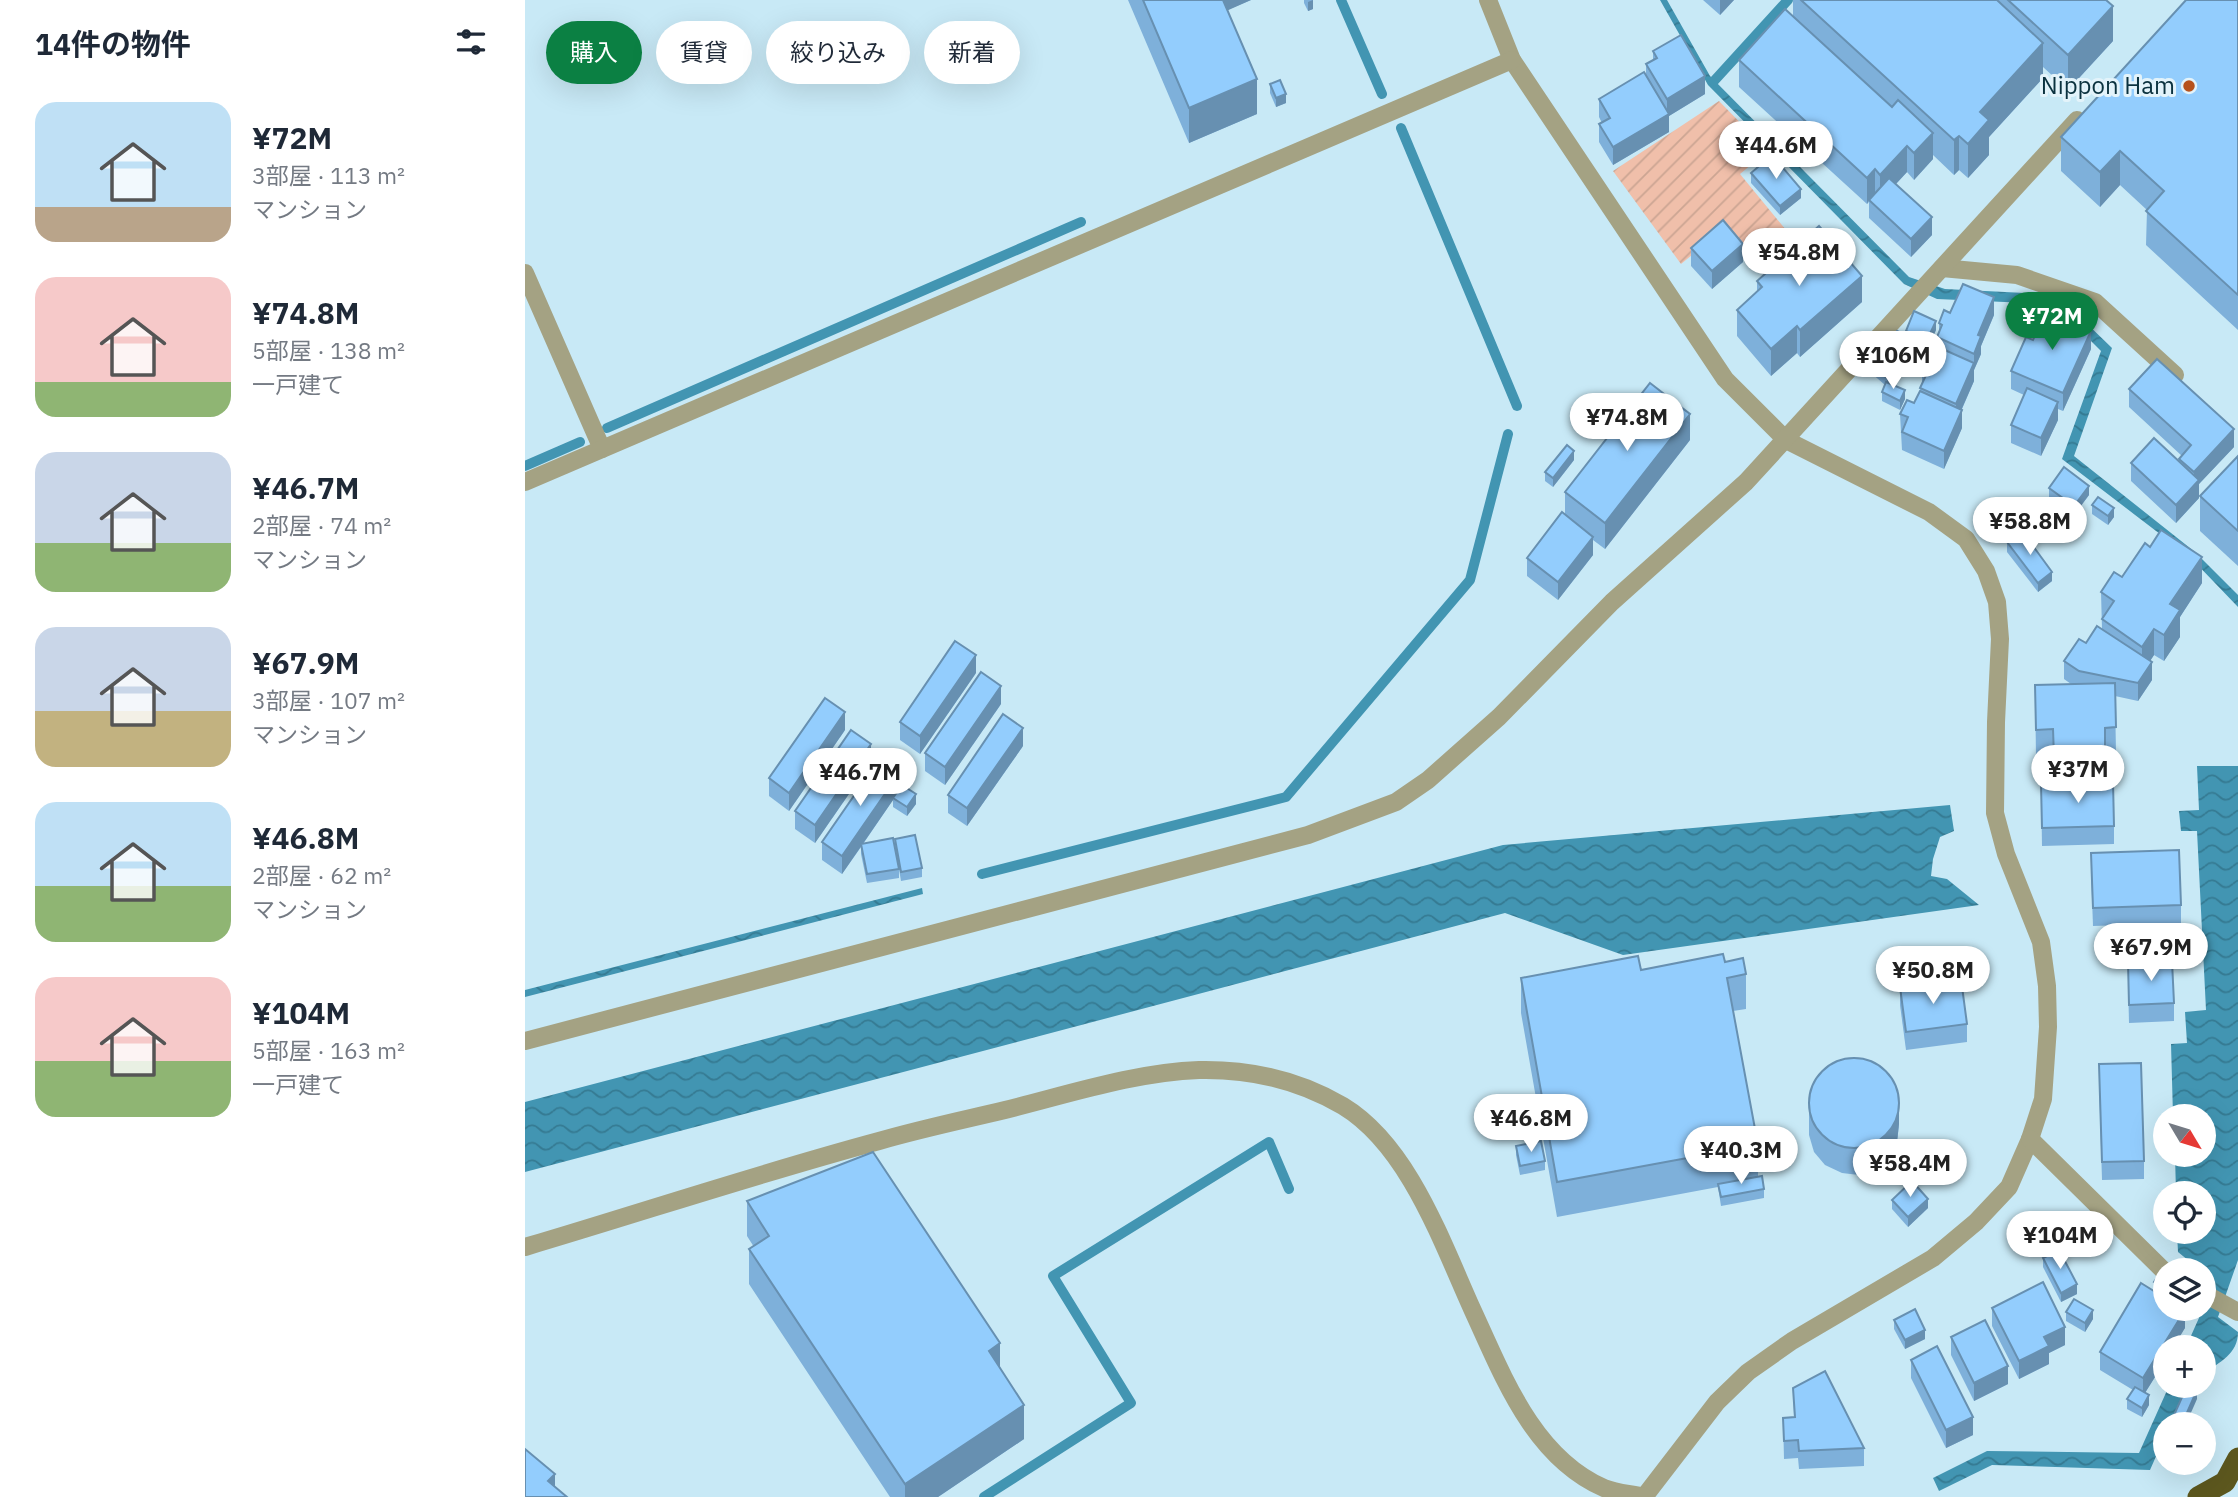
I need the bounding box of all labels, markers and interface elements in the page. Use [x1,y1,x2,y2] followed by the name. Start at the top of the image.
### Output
[546,21,642,84] chip: 購入
[656,21,752,84] chip: 賃貸
[766,21,910,84] chip: 絞り込み
[924,21,1020,84] chip: 新着
[452,23,490,61] icon: filters
[35,24,191,63] text: 14件の物件
[2041,69,2175,101] place label: Nippon Ham
[2181,78,2197,94] marker: Nippon Ham
[252,118,332,157] text: ¥72M
[1719,122,1833,181] pin: ¥44.6M
[1735,129,1817,159] text: ¥44.6M
[91,130,175,214] icon: home
[252,160,405,190] text: 3部屋 · 113 m²
[252,194,367,224] text: マンション
[1742,229,1856,288] pin: ¥54.8M
[1758,236,1840,266] text: ¥54.8M
[2011,292,2093,352] pin: ¥72M
[252,293,359,332] text: ¥74.8M
[2021,300,2083,330] text: ¥72M
[91,305,175,389] icon: home
[1844,332,1942,391] pin: ¥106M
[252,335,405,365] text: 5部屋 · 138 m²
[1855,339,1931,369] text: ¥106M
[252,369,344,399] text: 一戸建て
[1570,393,1684,453] pin: ¥74.8M
[1586,401,1668,431] text: ¥74.8M
[252,468,359,507] text: ¥46.7M
[91,480,175,564] icon: home
[1973,498,2087,557] pin: ¥58.8M
[1989,505,2071,535] text: ¥58.8M
[252,510,391,540] text: 2部屋 · 74 m²
[252,544,367,574] text: マンション
[252,643,359,682] text: ¥67.9M
[91,655,175,739] icon: home
[252,685,405,715] text: 3部屋 · 107 m²
[252,719,367,749] text: マンション
[2037,746,2119,805] pin: ¥37M
[803,748,917,808] pin: ¥46.7M
[2047,753,2109,783] text: ¥37M
[819,756,901,786] text: ¥46.7M
[252,818,359,857] text: ¥46.8M
[91,830,175,914] icon: home
[252,860,391,890] text: 2部屋 · 62 m²
[252,894,367,924] text: マンション
[2094,923,2208,983] pin: ¥67.9M
[2110,931,2192,961] text: ¥67.9M
[1876,946,1990,1006] pin: ¥50.8M
[1892,954,1974,984] text: ¥50.8M
[252,993,350,1032] text: ¥104M
[91,1005,175,1089] icon: home
[252,1035,405,1065] text: 5部屋 · 163 m²
[252,1069,344,1099] text: 一戸建て
[1474,1094,1588,1154] pin: ¥46.8M
[1490,1102,1572,1132] text: ¥46.8M
[2153,1104,2215,1167] north arrow
[2153,1104,2216,1475] map controls
[1684,1126,1798,1186] pin: ¥40.3M
[1700,1134,1782,1164] text: ¥40.3M
[1853,1140,1967,1199] pin: ¥58.4M
[1869,1147,1951,1177] text: ¥58.4M
[2153,1181,2216,1244] button: locate
[2011,1212,2109,1271] pin: ¥104M
[2022,1219,2098,1249] text: ¥104M
[2153,1258,2216,1321] button: layers
[2153,1335,2216,1398] button: +
[2153,1412,2216,1475] button: −

